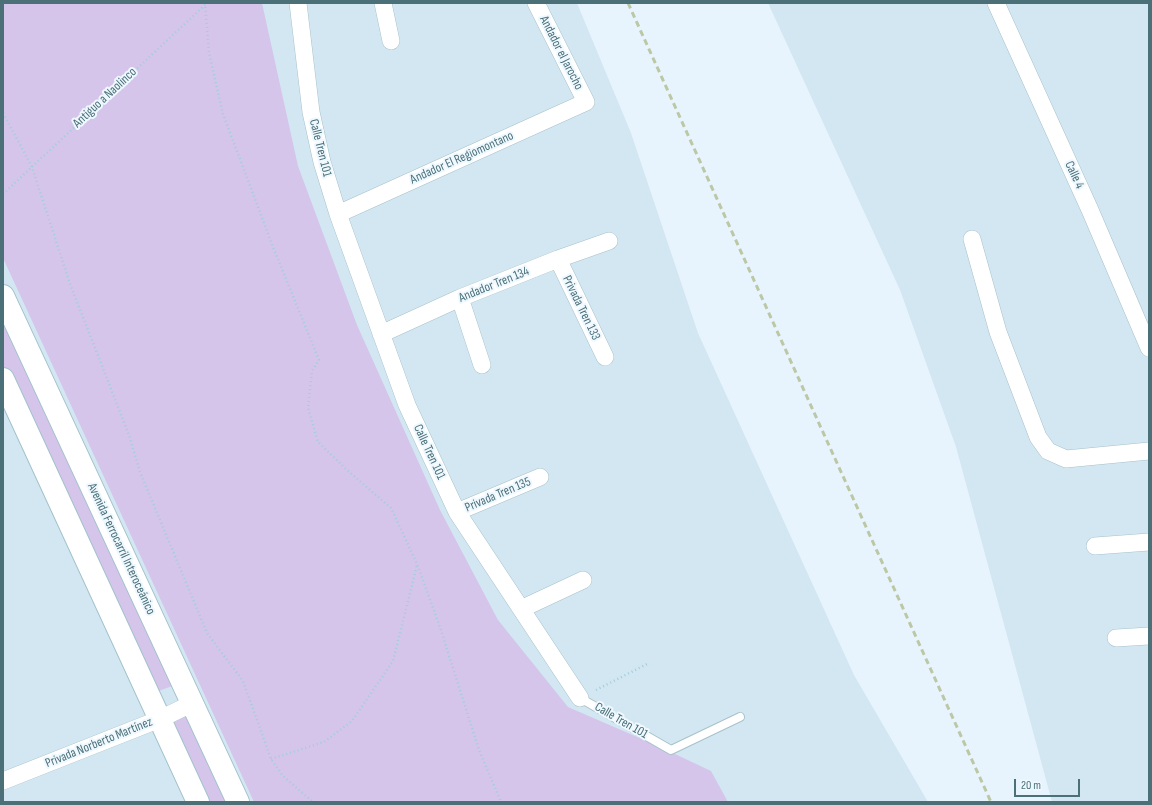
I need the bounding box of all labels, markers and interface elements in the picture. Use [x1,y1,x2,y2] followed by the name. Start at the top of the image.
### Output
[536,13,586,93] street label: Andador el Jarocho
[70,65,140,131] street label: Antiguo a Naolinco
[305,118,335,178] street label: Calle Tren 101
[408,128,516,188] street label: Andador El Regiomontano
[1061,159,1087,191] street label: Calle 4
[457,264,531,306] street label: Andador Tren 134
[559,273,603,343] street label: Privada Tren 133
[410,422,448,482] street label: Calle Tren 101
[463,474,533,516] street label: Privada Tren 135
[84,481,158,617] street label: Avenida Ferrocarril Interoceánico
[592,700,650,742] street label: Calle Tren 101
[43,714,155,772] street label: Privada Norberto Martínez
[1016,771,1082,797] scale bar
[1021,778,1041,793] text: 20 m

